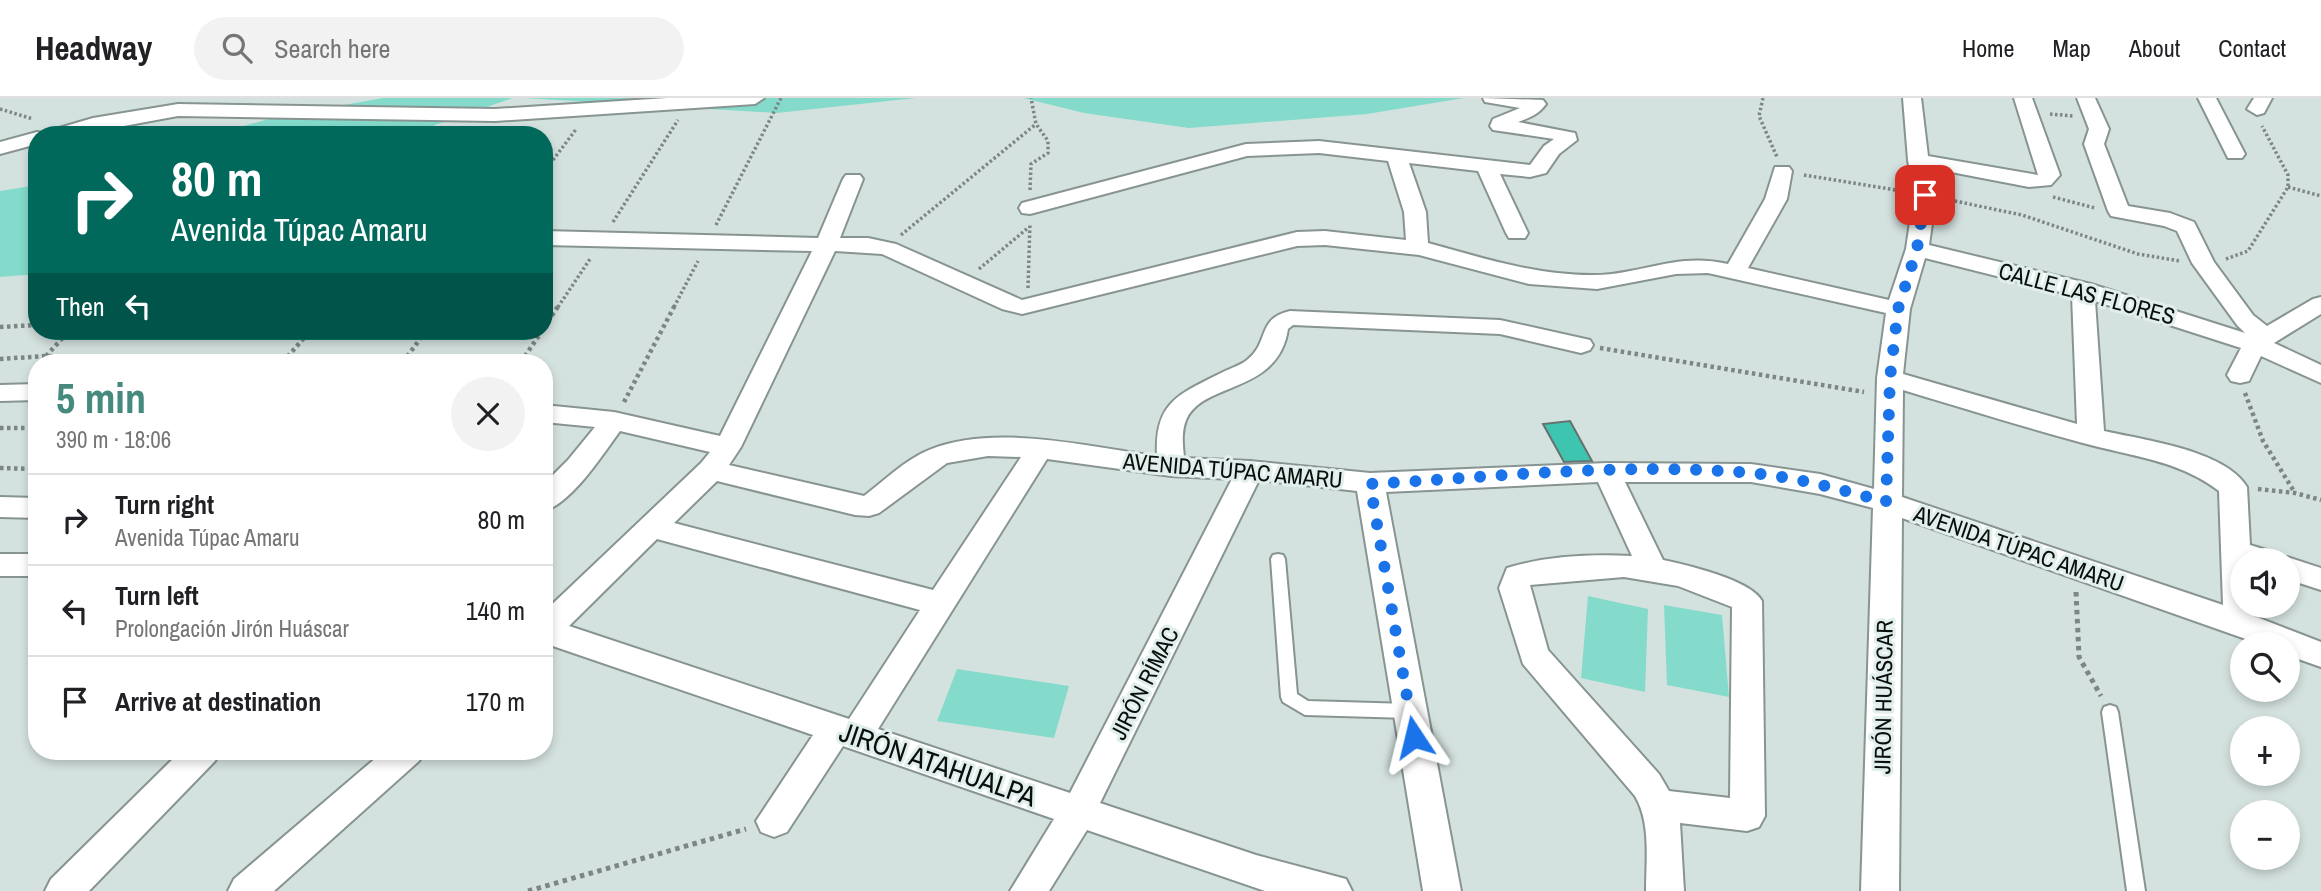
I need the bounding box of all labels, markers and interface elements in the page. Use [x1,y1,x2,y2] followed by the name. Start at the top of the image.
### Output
[194,17,684,80] search box
[35,26,152,70] text: Headway
[218,29,256,67] icon: search
[274,31,390,66] text: Search here
[1962,32,2014,64] text: Home
[2052,32,2091,64] text: Map
[2129,32,2180,64] text: About
[2218,32,2286,64] text: Contact
[171,145,263,211] text: 80 m
[56,154,147,245] icon: right
[1895,165,1955,225] pin
[1906,176,1944,214] icon: arrive
[171,208,428,251] text: Avenida Túpac Amaru
[1995,255,2179,331] street label: CALLE LAS FLORES
[119,287,157,325] icon: left
[56,289,105,324] text: Then
[56,370,146,426] text: 5 min
[451,377,525,451] button: close
[56,424,171,455] text: 390 m · 18:06
[1121,445,1344,495] street label: AVENIDA TÚPAC AMARU
[115,487,214,522] text: Turn right
[1909,497,2128,598] street label: AVENIDA TÚPAC AMARU
[56,501,94,539] icon: right
[478,502,525,537] text: 80 m
[115,522,299,553] text: Avenida Túpac Amaru
[2230,548,2300,870] map controls
[2230,548,2300,618] button: sound
[115,578,199,613] text: Turn left
[56,592,94,630] icon: left
[466,593,525,628] text: 140 m
[115,613,349,644] text: Prolongación Jirón Huáscar
[1866,619,1900,774] street label: JIRÓN HUÁSCAR
[1102,621,1186,745] street label: JIRÓN RÍMAC
[2230,632,2300,702] button: search
[56,683,94,721] icon: arrive
[115,684,321,719] text: Arrive at destination
[466,684,525,719] text: 170 m
[1377,700,1451,774] position arrow
[835,713,1042,816] street label: JIRÓN ATAHUALPA
[2230,716,2300,786] button: +
[2230,800,2300,870] button: −

